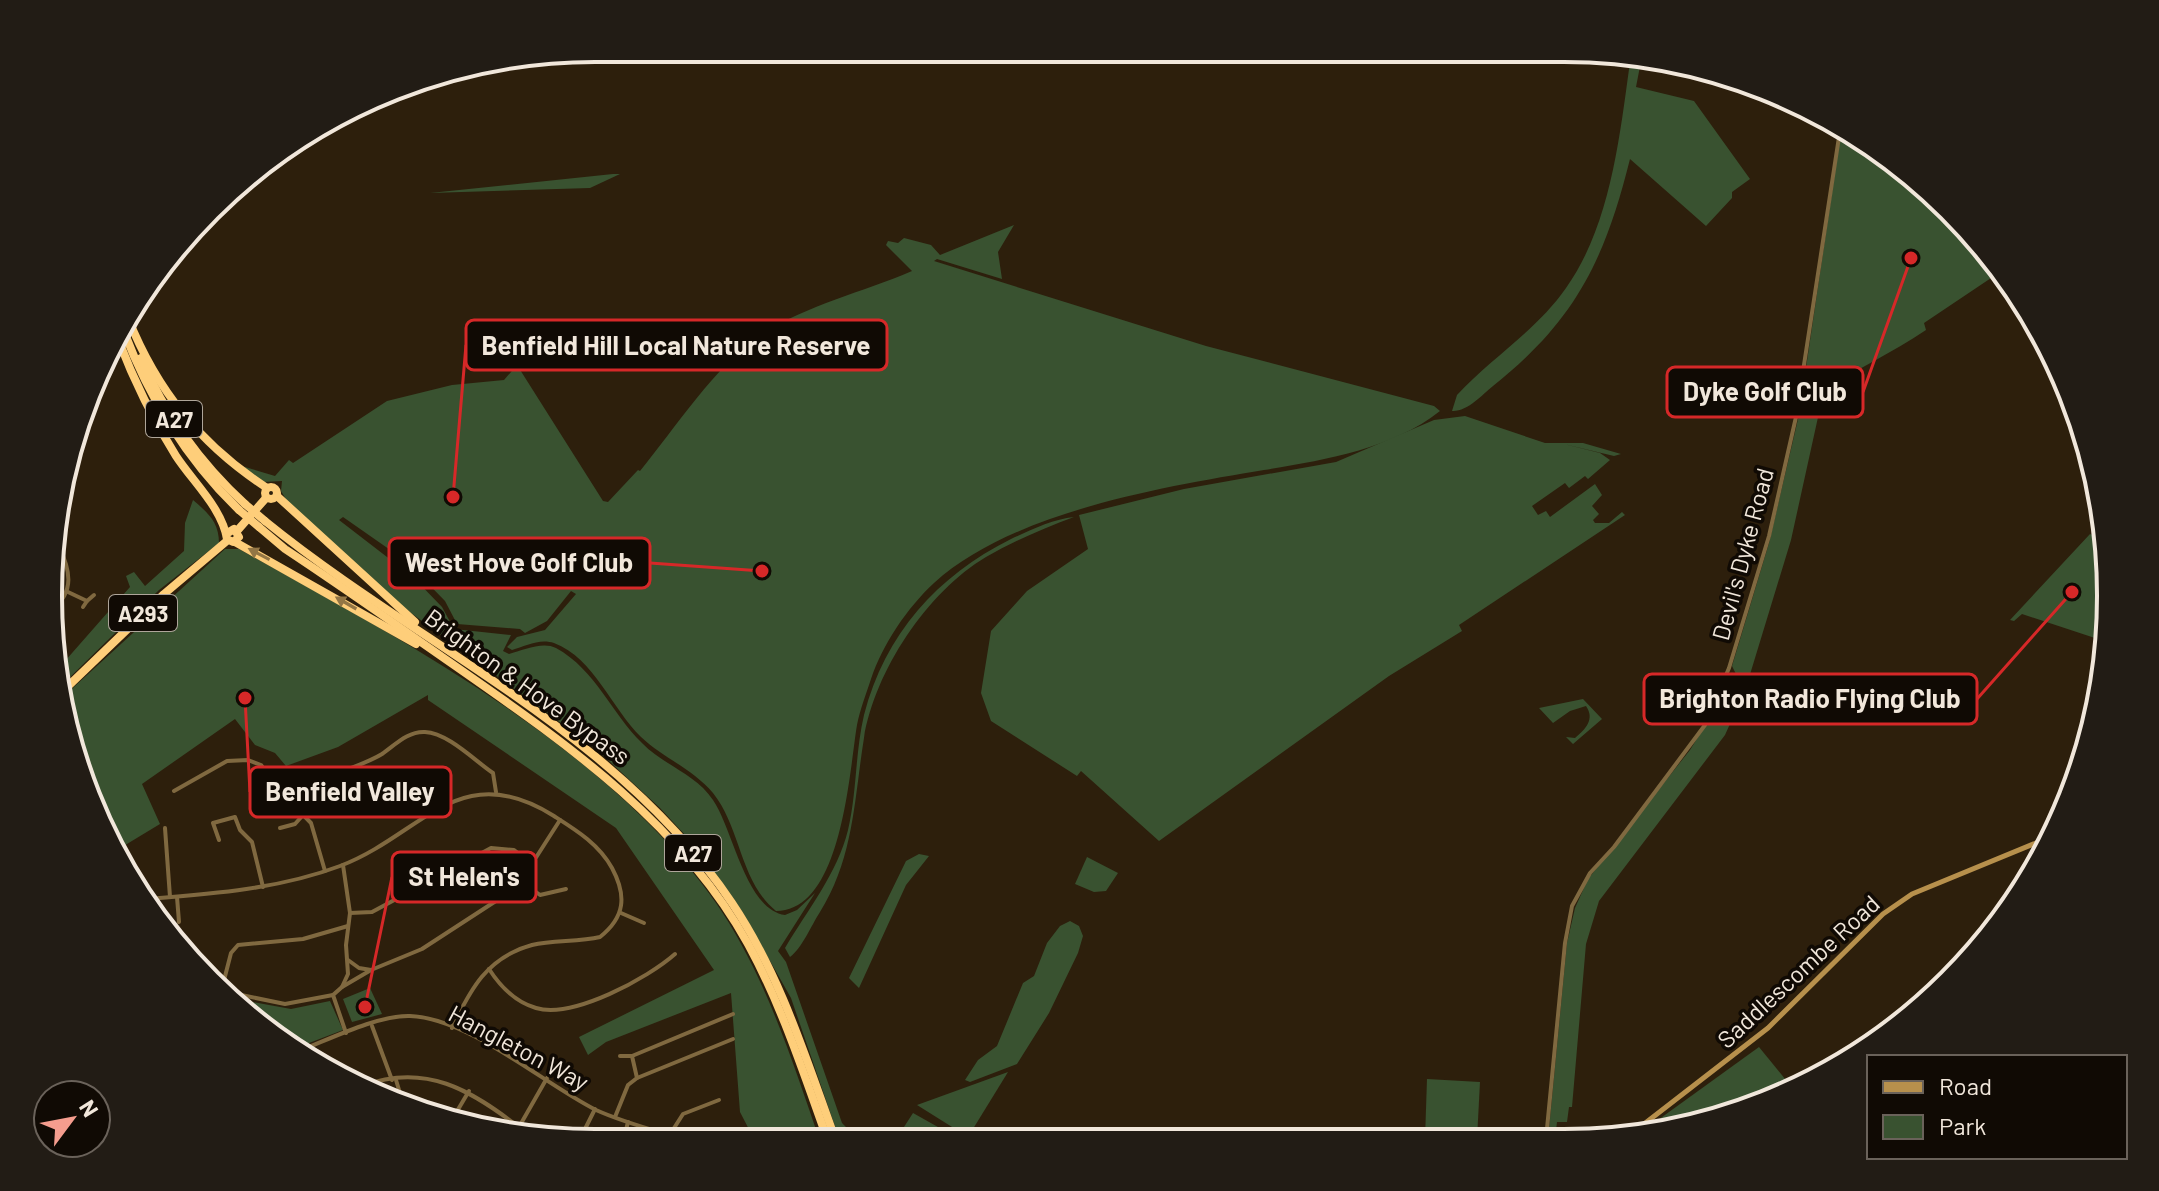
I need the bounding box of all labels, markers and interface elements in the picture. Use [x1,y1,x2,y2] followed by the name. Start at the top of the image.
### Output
[466,320,887,370] callout: Benfield Hill Local Nature Reserve
[481,329,871,360] text: Benfield Hill Local Nature Reserve
[1667,367,1863,417] callout: Dyke Golf Club
[1683,375,1847,406] text: Dyke Golf Club
[146,401,202,437] road number: A27
[1705,465,1779,643] street label: Devil's Dyke Road
[389,538,650,588] callout: West Hove Golf Club
[405,546,633,577] text: West Hove Golf Club
[247,547,270,560] one-way arrow
[109,595,177,631] road number: A293
[335,596,357,610] one-way arrow
[420,602,636,770] street label: Brighton & Hove Bypass
[1644,674,1977,724] callout: Brighton Radio Flying Club
[1659,682,1961,713] text: Brighton Radio Flying Club
[250,767,451,817] callout: Benfield Valley
[265,775,435,806] text: Benfield Valley
[665,835,721,871] road number: A27
[392,852,536,902] callout: St Helen's
[408,860,520,891] text: St Helen's
[1711,888,1885,1054] street label: Saddlescombe Road
[444,998,594,1096] street label: Hangleton Way
[1867,1055,2127,1159] legend
[1939,1071,1992,1100] text: Road
[32,1079,112,1159] north arrow
[75,1095,105,1121] text: N
[1939,1111,1986,1140] text: Park

